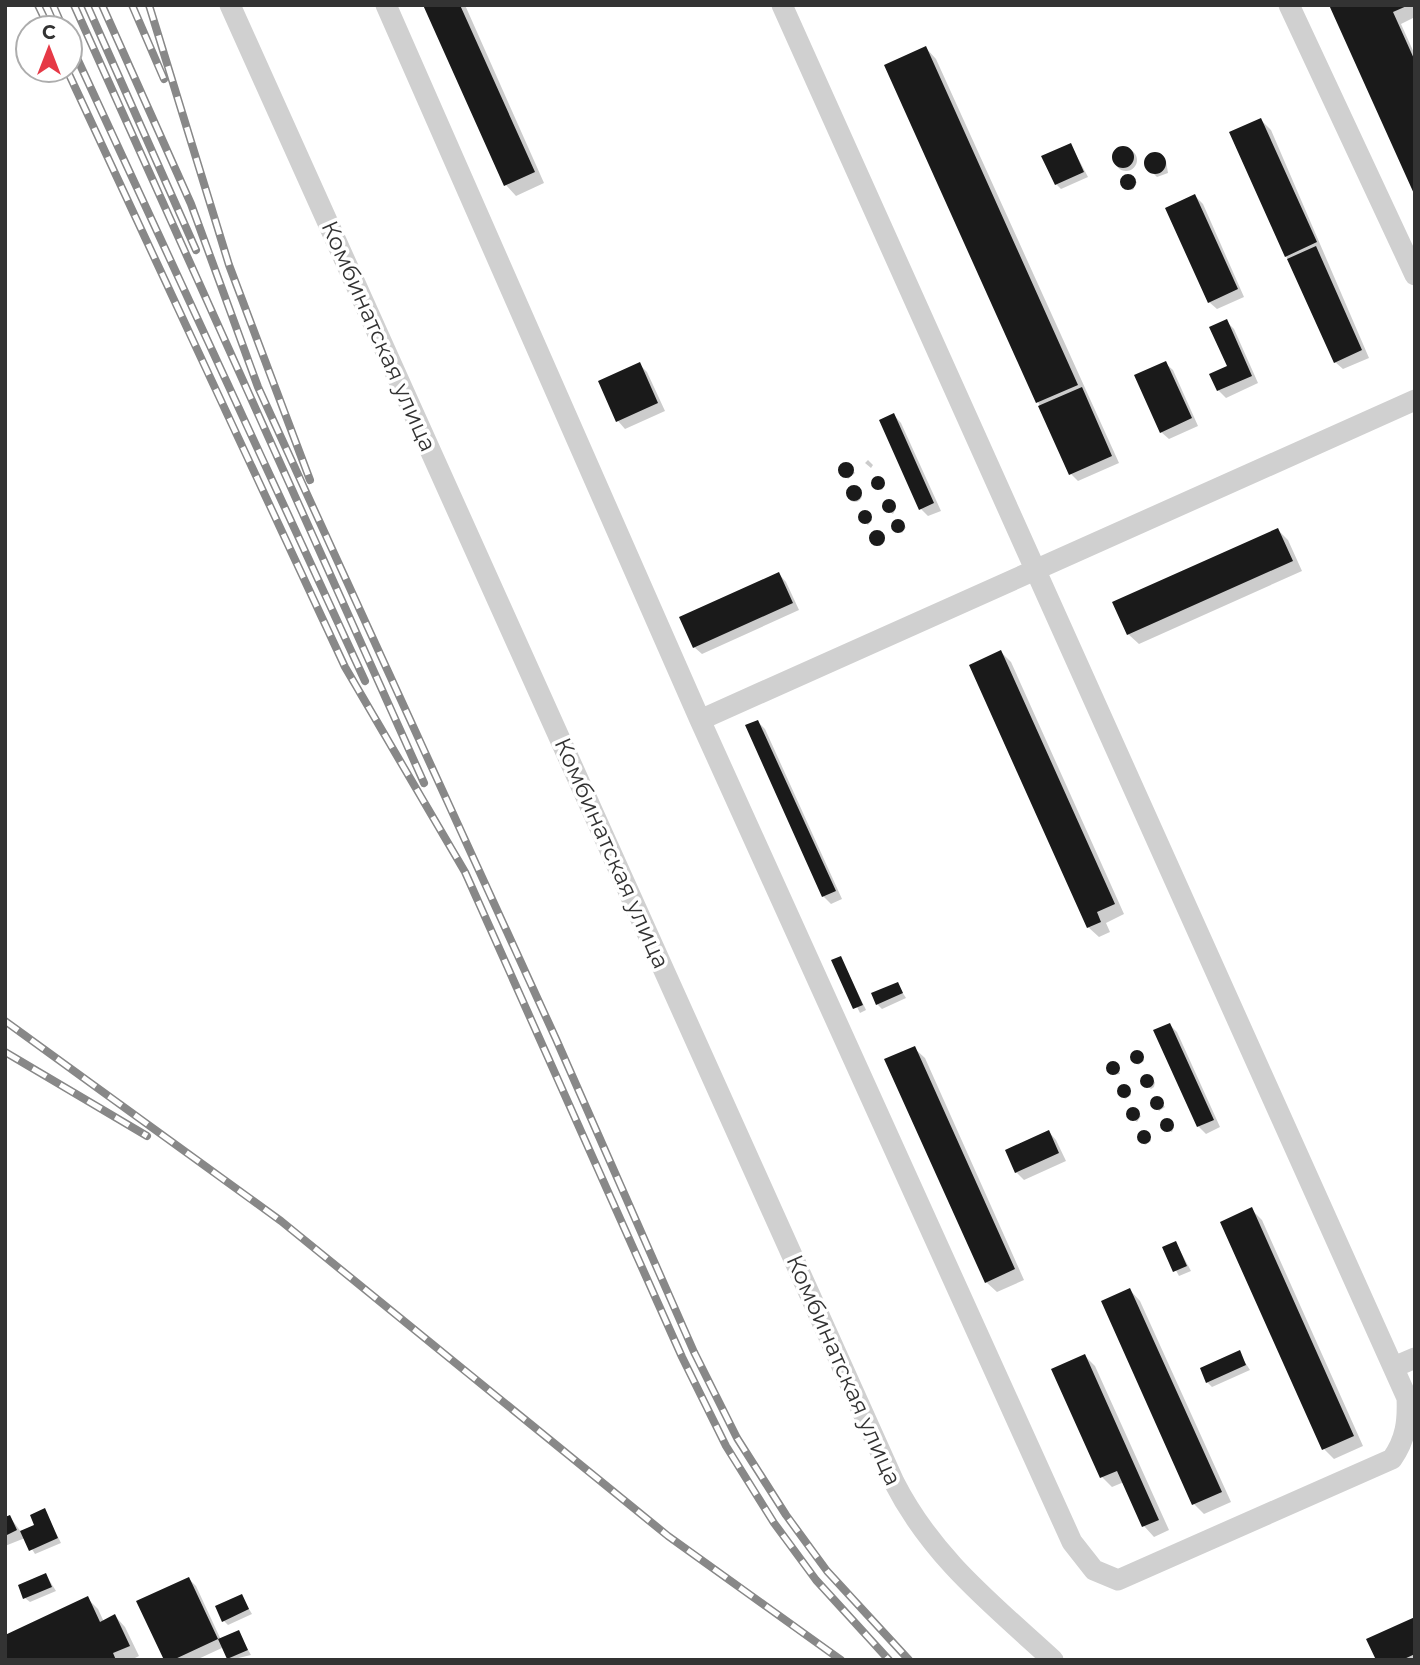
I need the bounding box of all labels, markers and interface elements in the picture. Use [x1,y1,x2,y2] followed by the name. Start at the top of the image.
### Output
[14,14,84,84] north arrow
[42,21,56,44] text: С
[315,216,443,456] street label: Комбинатская улица
[548,733,676,973] street label: Комбинатская улица
[780,1250,908,1490] street label: Комбинатская улица

